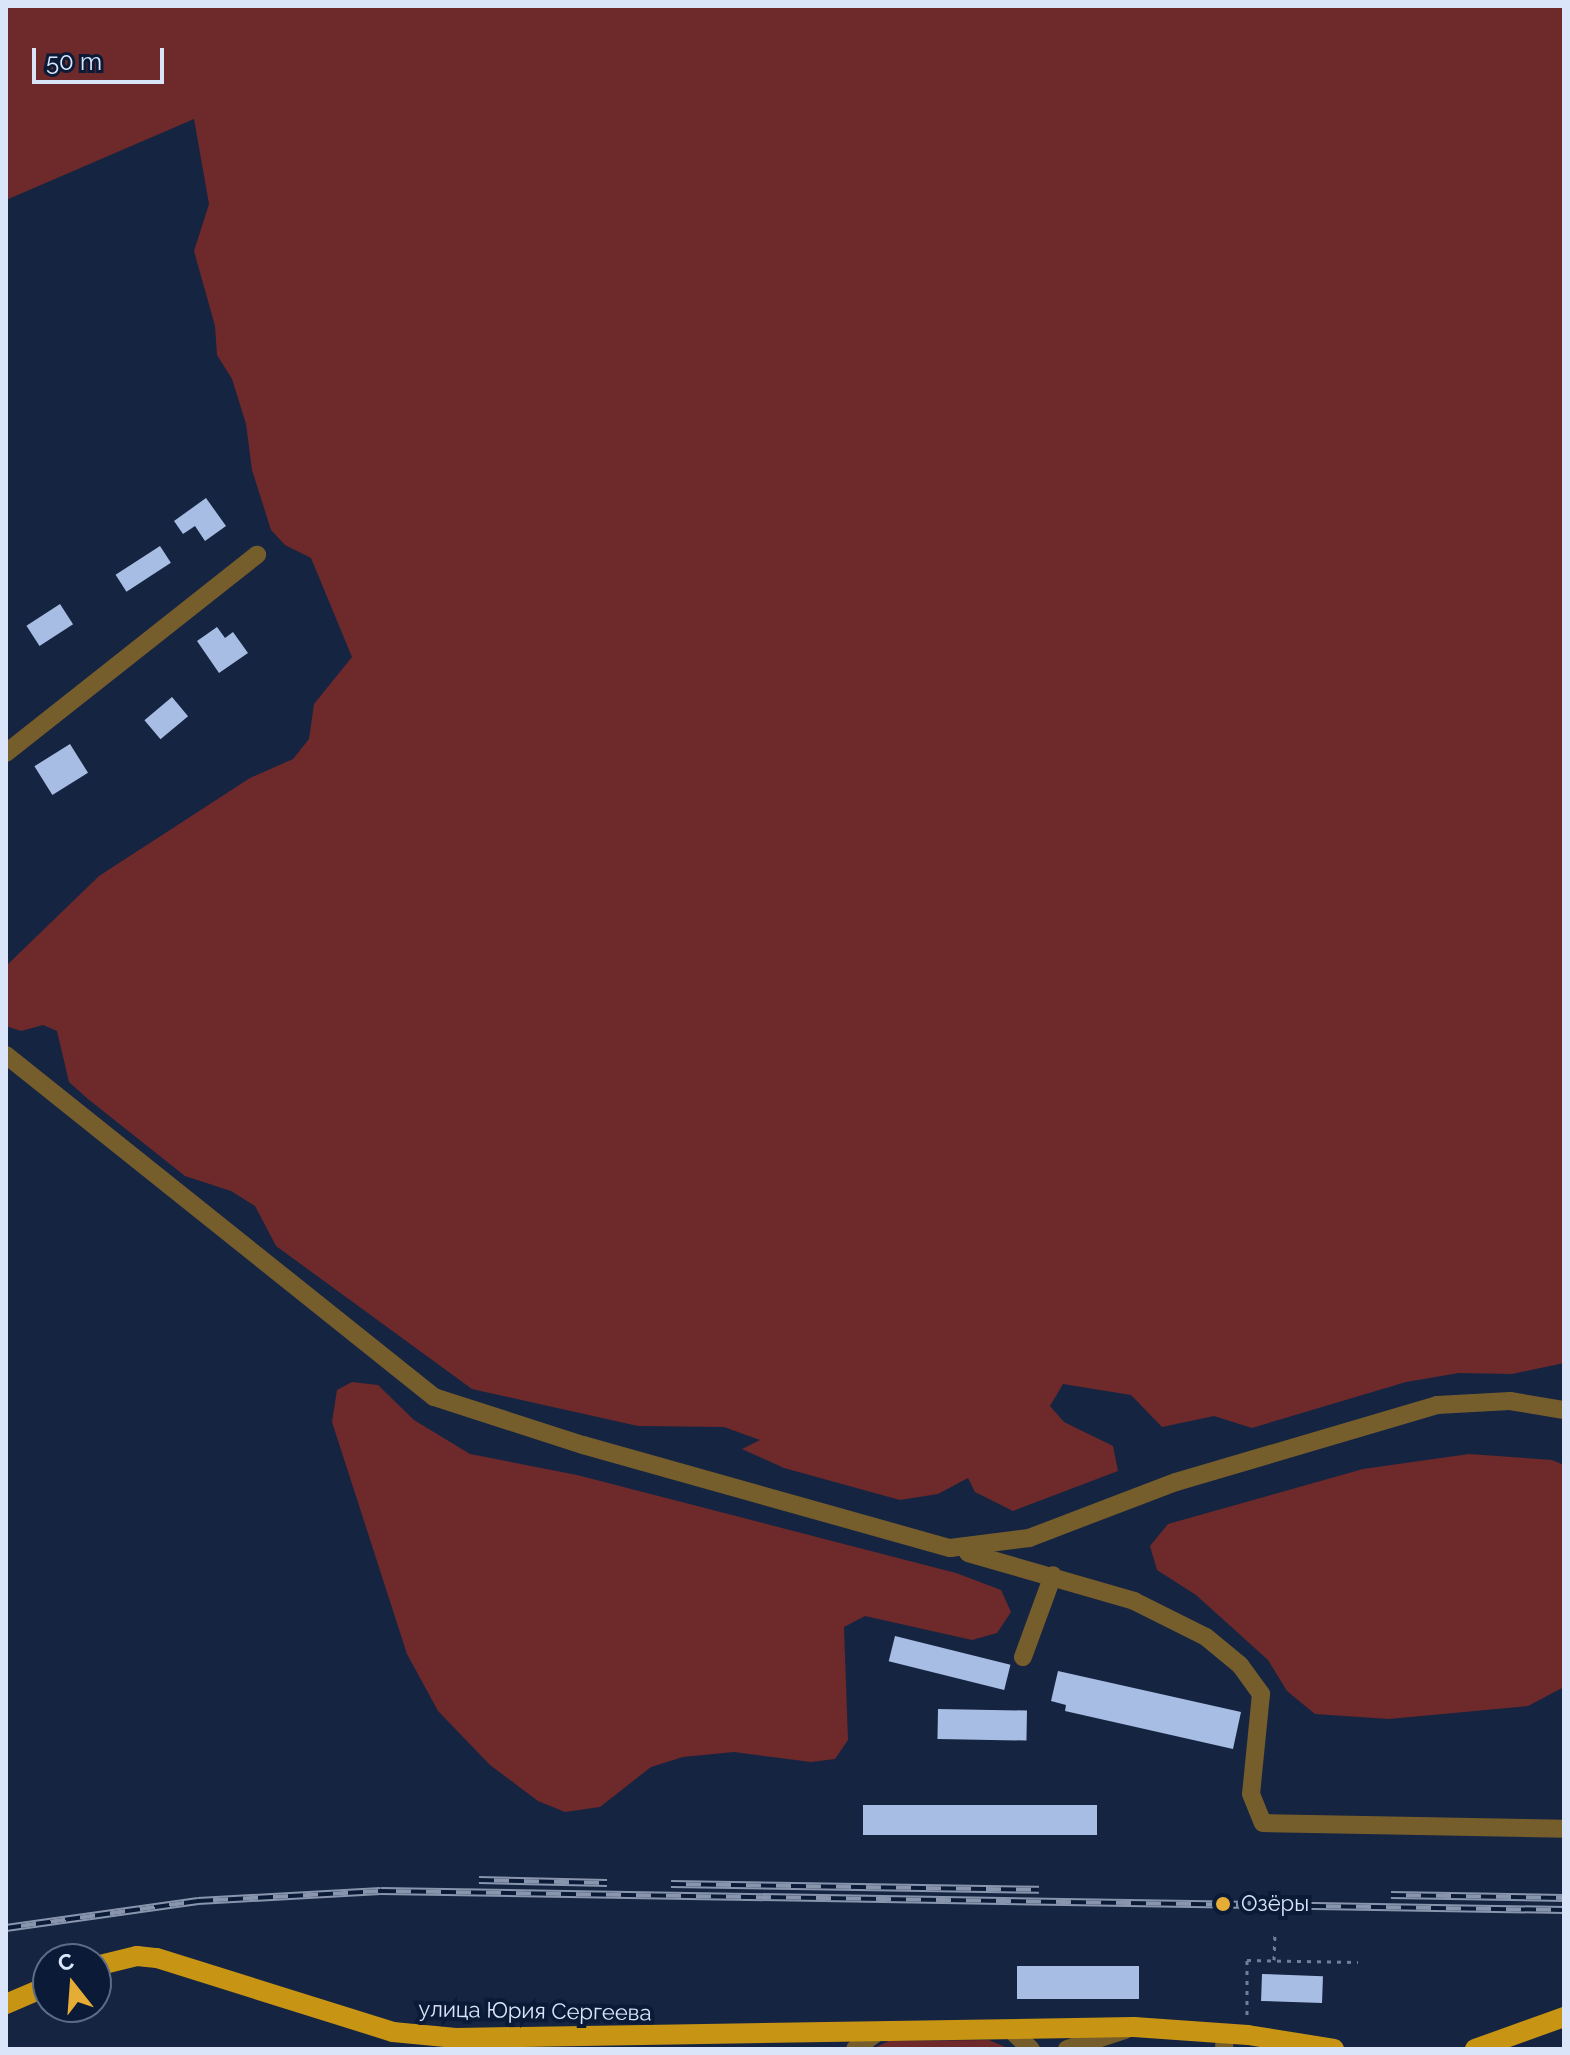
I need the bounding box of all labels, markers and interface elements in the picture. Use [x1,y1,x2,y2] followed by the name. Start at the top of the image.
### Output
[36,32,168,82] scale bar
[46,47,102,76] text: 50 m
[1241,1891,1309,1917] place label: Озёры
[1212,1893,1234,1915] marker: Озёры
[32,1943,112,2023] north arrow
[55,1947,77,1977] text: С
[418,1996,652,2026] street label: улица Юрия Сергеева

